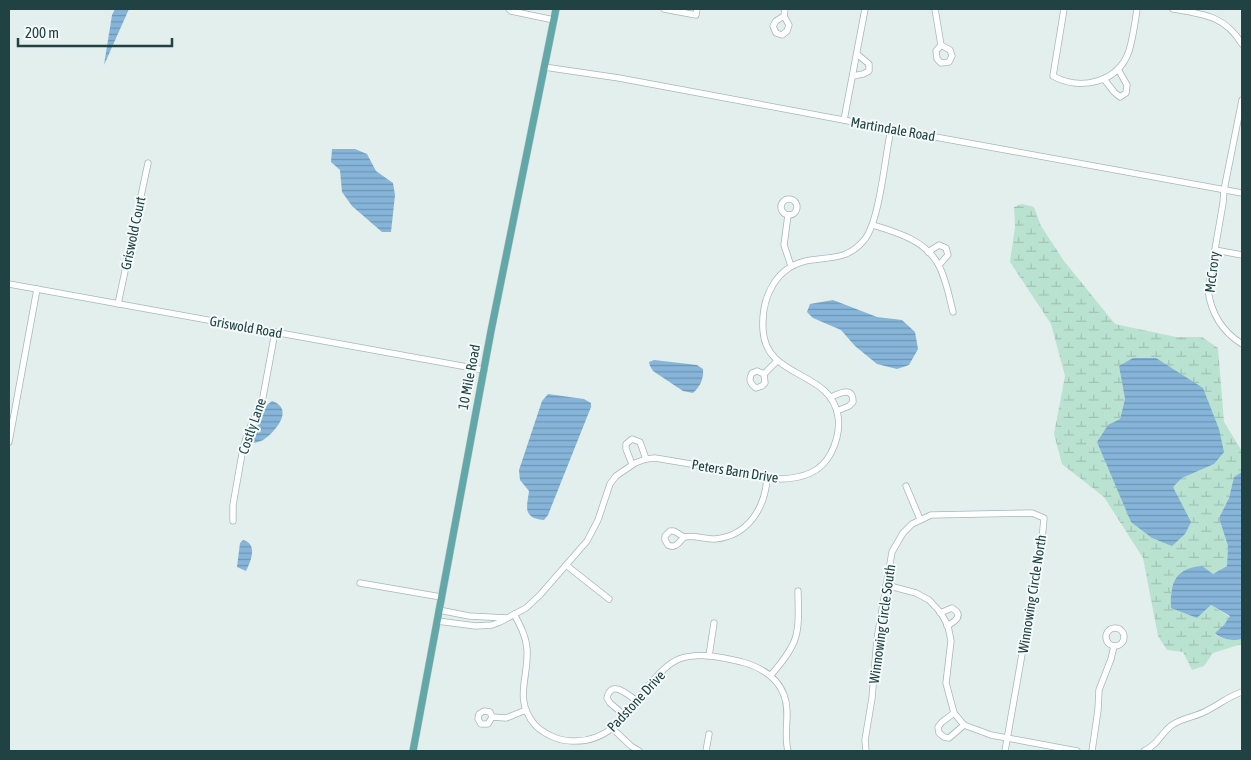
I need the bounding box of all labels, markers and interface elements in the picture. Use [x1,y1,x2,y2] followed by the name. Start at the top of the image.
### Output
[18,15,171,47] scale bar
[25,24,59,41] text: 200 m
[849,114,937,144] street label: Martindale Road
[117,195,149,271] street label: Griswold Court
[1202,250,1222,294] street label: McCrory
[208,313,284,341] street label: Griswold Road
[455,343,483,411] street label: 10 Mile Road
[235,396,269,456] street label: Costly Lane
[691,456,779,486] street label: Peters Barn Drive
[1015,533,1049,655] street label: Winnowing Circle North
[866,563,898,685] street label: Winnowing Circle South
[604,667,668,735] street label: Padstone Drive

